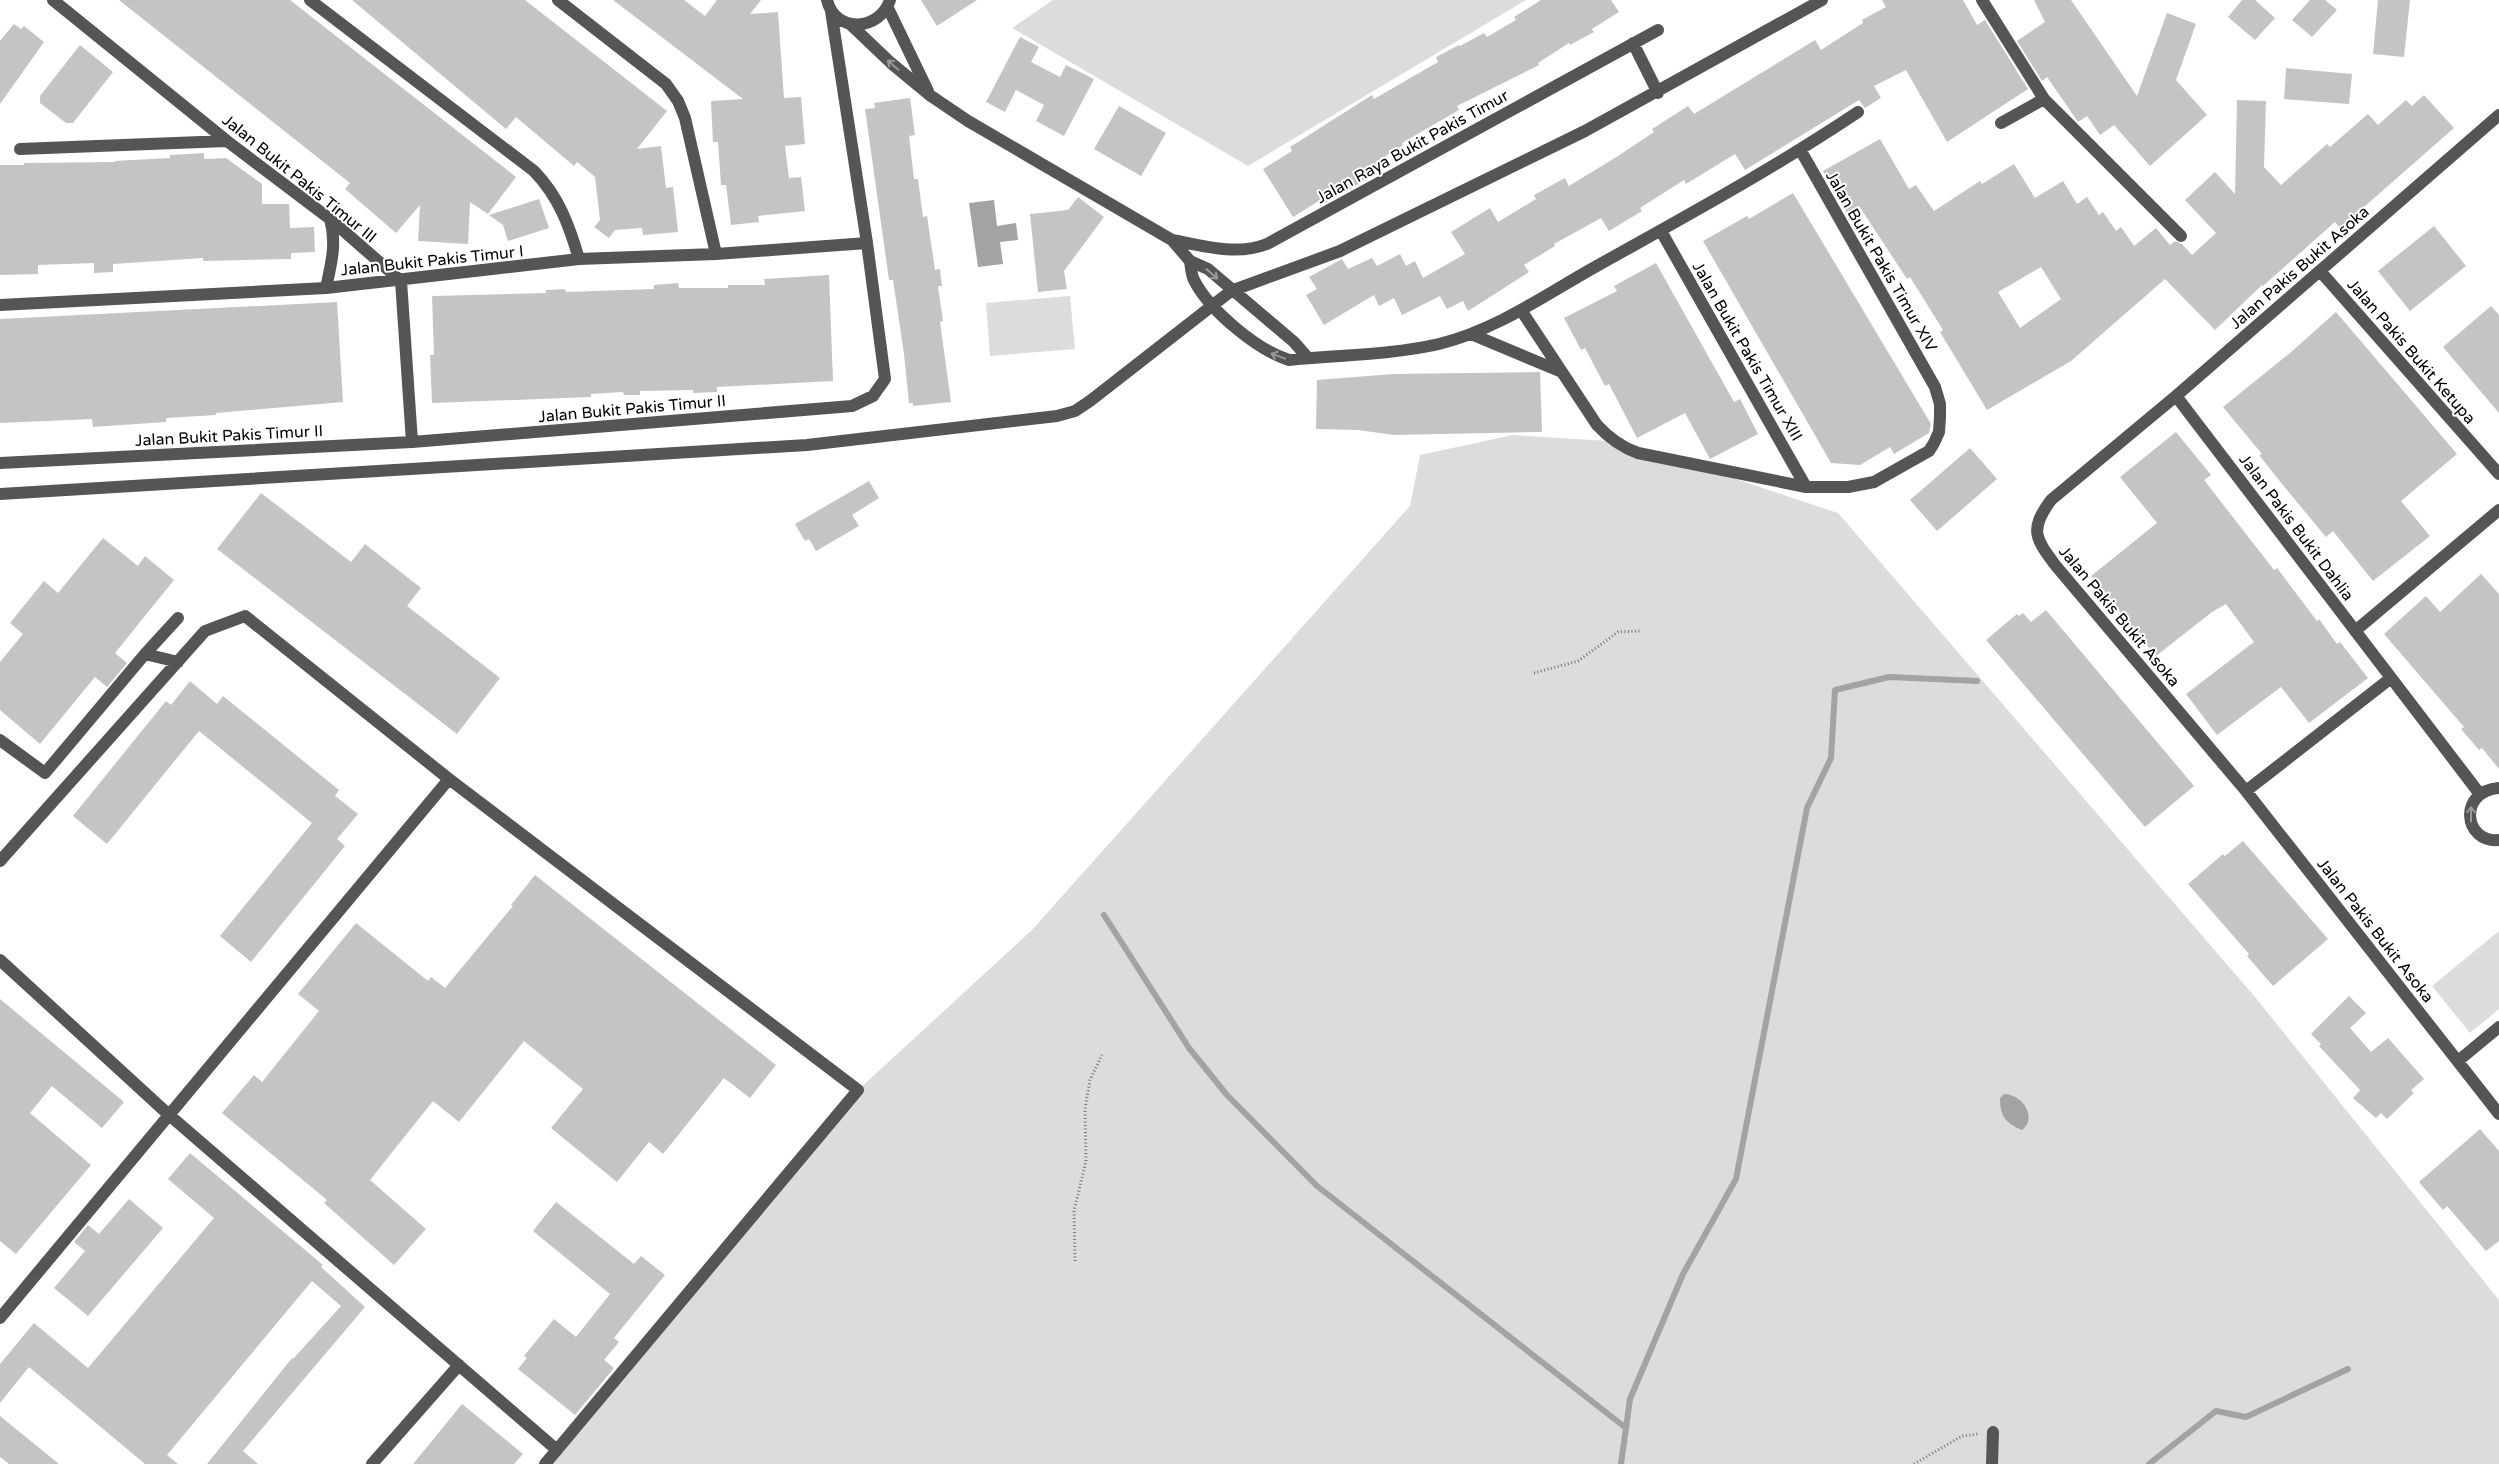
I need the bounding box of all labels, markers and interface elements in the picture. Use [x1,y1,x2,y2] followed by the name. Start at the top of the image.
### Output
[887,59,900,70] one-way arrow
[1313,85,1513,208] street label: Jalan Raya Bukit Pakis Timur
[218,110,381,247] street label: Jalan Bukit Pakis Timur III
[1821,168,1941,355] street label: Jalan Bukit Pakis Timur XIV
[2226,202,2373,334] street label: Jalan Pakis Bukit Asoka
[340,241,524,281] street label: Jalan Bukit Pakis Timur I
[1688,258,1807,445] street label: Jalan Bukit Pakis Timur XIII
[1205,268,1218,279] one-way arrow
[2343,275,2480,428] street label: Jalan Pakis Bukit Ketupa
[1271,351,1286,360] one-way arrow
[537,391,727,427] street label: Jalan Bukit Pakis Timur II
[135,421,324,451] street label: Jalan Bukit Pakis Timur II
[2235,450,2358,605] street label: Jalan Pakis Bukit Dahlia
[2054,542,2184,691] street label: Jalan Pakis Bukit Asoka
[2466,807,2476,823] one-way arrow
[2313,854,2438,1007] street label: Jalan Pakis Bukit Asoka

